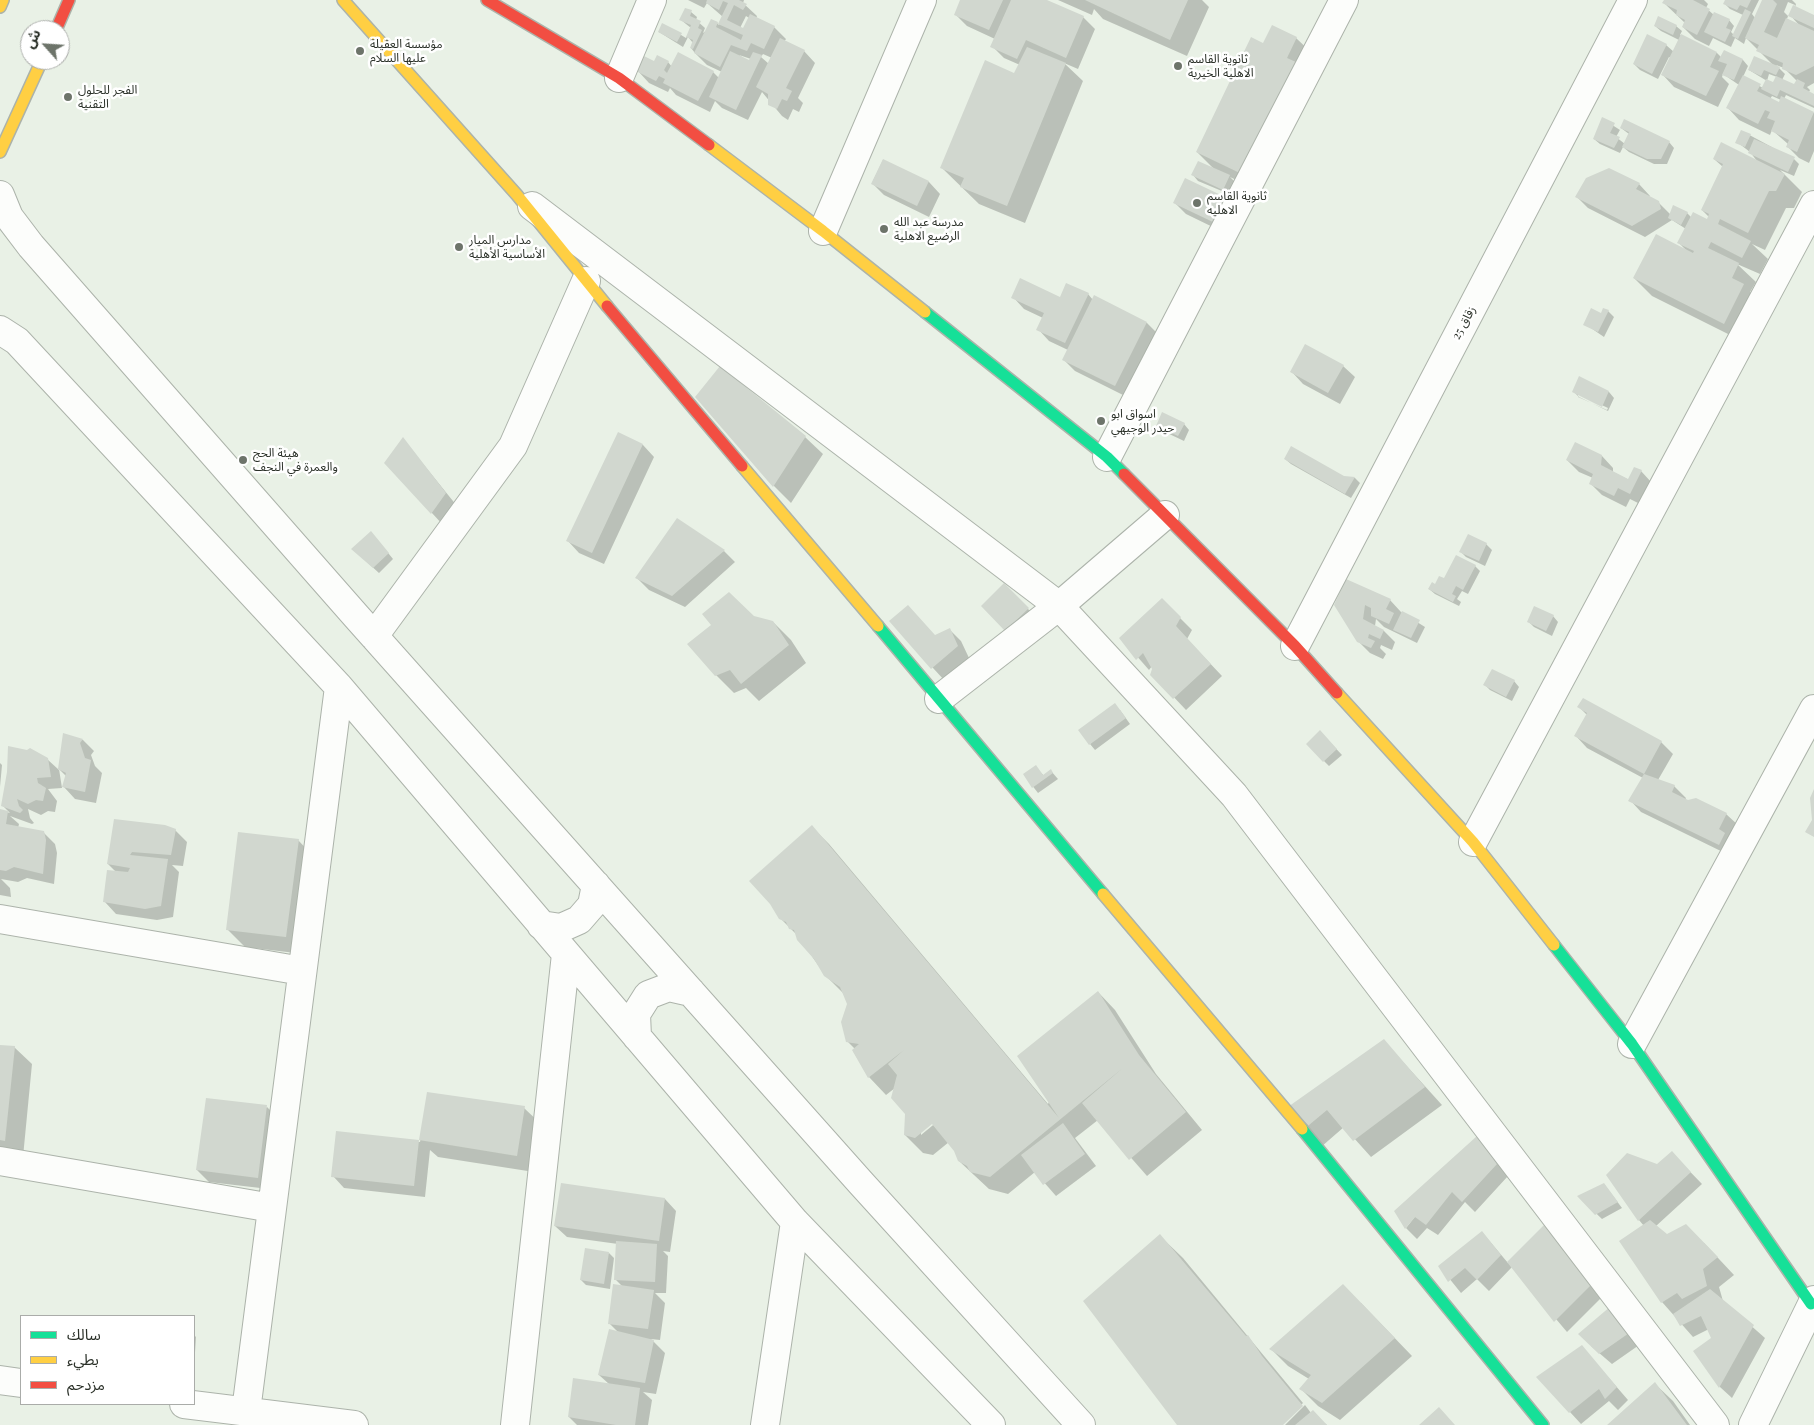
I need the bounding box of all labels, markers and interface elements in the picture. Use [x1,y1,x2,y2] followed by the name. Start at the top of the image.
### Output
[20,20,70,70] north arrow
[19,26,45,51] text: ش
[370,37,442,65] place label: مؤسسة العقيلة عليها السلام
[354,45,366,57] marker: مؤسسة العقيلة عليها السلام
[1188,52,1254,80] place label: ثانوية القاسم الاهلية الخيرية
[1172,60,1184,72] marker: ثانوية القاسم الاهلية الخيرية
[78,83,137,111] place label: الفجر للحلول التقنية
[62,91,74,103] marker: الفجر للحلول التقنية
[1207,189,1267,217] place label: ثانوية القاسم الاهليه
[1191,197,1203,209] marker: ثانوية القاسم الاهليه
[894,215,964,243] place label: مدرسة عبد الله الرضيع الاهلية
[878,223,890,235] marker: مدرسة عبد الله الرضيع الاهلية
[469,233,545,261] place label: مدارس الميار الأساسية الأهلية
[453,241,465,253] marker: مدارس الميار الأساسية الأهلية
[1449,304,1479,342] street label: زقاق 25
[1111,407,1174,435] place label: اسواق ابو حيدر الوجيهي
[1095,415,1107,427] marker: اسواق ابو حيدر الوجيهي
[253,446,338,474] place label: هيئة الحج والعمرة في النجف
[237,454,249,466] marker: هيئة الحج والعمرة في النجف
[20,1315,195,1405] legend
[67,1324,101,1344] text: سالك
[67,1349,99,1369] text: بطيء
[67,1374,105,1394] text: مزدحم

